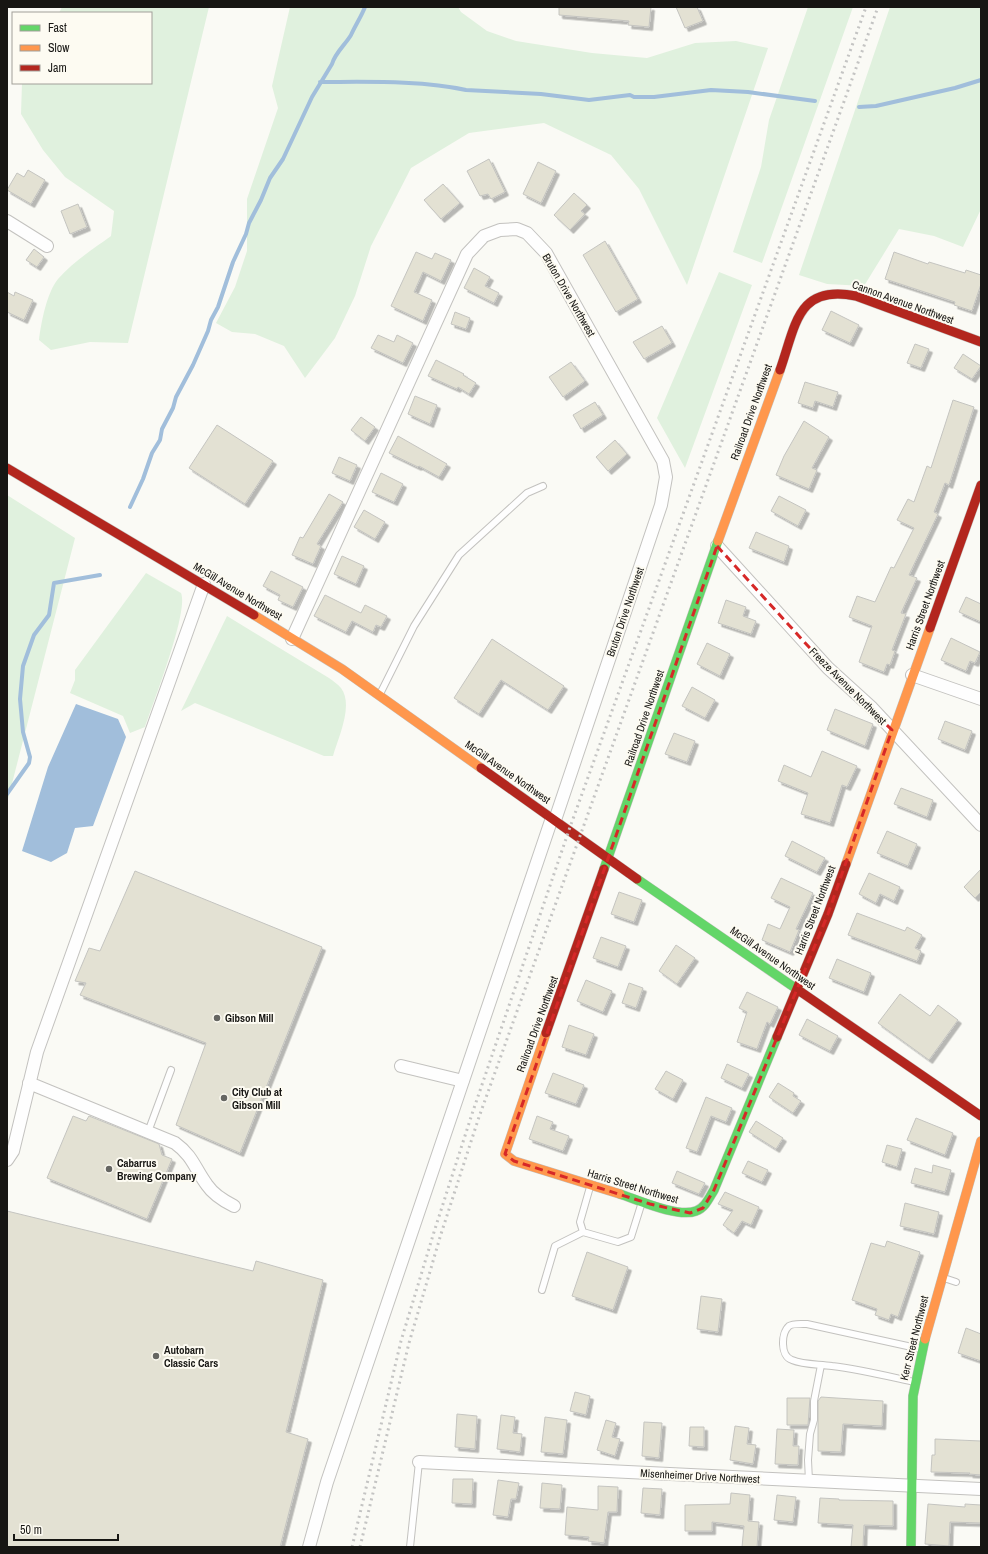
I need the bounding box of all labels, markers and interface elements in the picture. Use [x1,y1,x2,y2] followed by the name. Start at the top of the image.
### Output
[12,12,152,84] legend
[48,20,67,36] text: Fast
[48,40,70,56] text: Slow
[48,60,67,76] text: Jam
[540,251,599,340] street label: Bruton Drive Northwest
[850,277,956,327] street label: Cannon Avenue Northwest
[727,362,775,462] street label: Railroad Drive Northwest
[902,558,948,652] street label: Harris Street Northwest
[191,559,285,623] street label: McGill Avenue Northwest
[603,565,647,659] street label: Bruton Drive Northwest
[806,644,890,728] street label: Freeze Avenue Northwest
[621,667,667,768] street label: Railroad Drive Northwest
[463,737,554,807] street label: McGill Avenue Northwest
[792,863,839,957] street label: Harris Street Northwest
[728,923,819,993] street label: McGill Avenue Northwest
[513,974,561,1074] street label: Railroad Drive Northwest
[225,1011,274,1025] place label: Gibson Mill
[212,1013,222,1023] marker: Gibson Mill
[232,1085,282,1112] place label: City Club at Gibson Mill
[219,1093,229,1103] marker: City Club at Gibson Mill
[117,1156,196,1183] place label: Cabarrus Brewing Company
[104,1164,114,1174] marker: Cabarrus Brewing Company
[586,1166,681,1207] street label: Harris Street Northwest
[897,1294,931,1382] street label: Kerr Street Northwest
[164,1343,218,1370] place label: Autobarn Classic Cars
[151,1351,161,1361] marker: Autobarn Classic Cars
[640,1466,761,1486] street label: Misenheimer Drive Northwest
[14,1516,118,1542] scale bar
[20,1522,42,1538] text: 50 m

